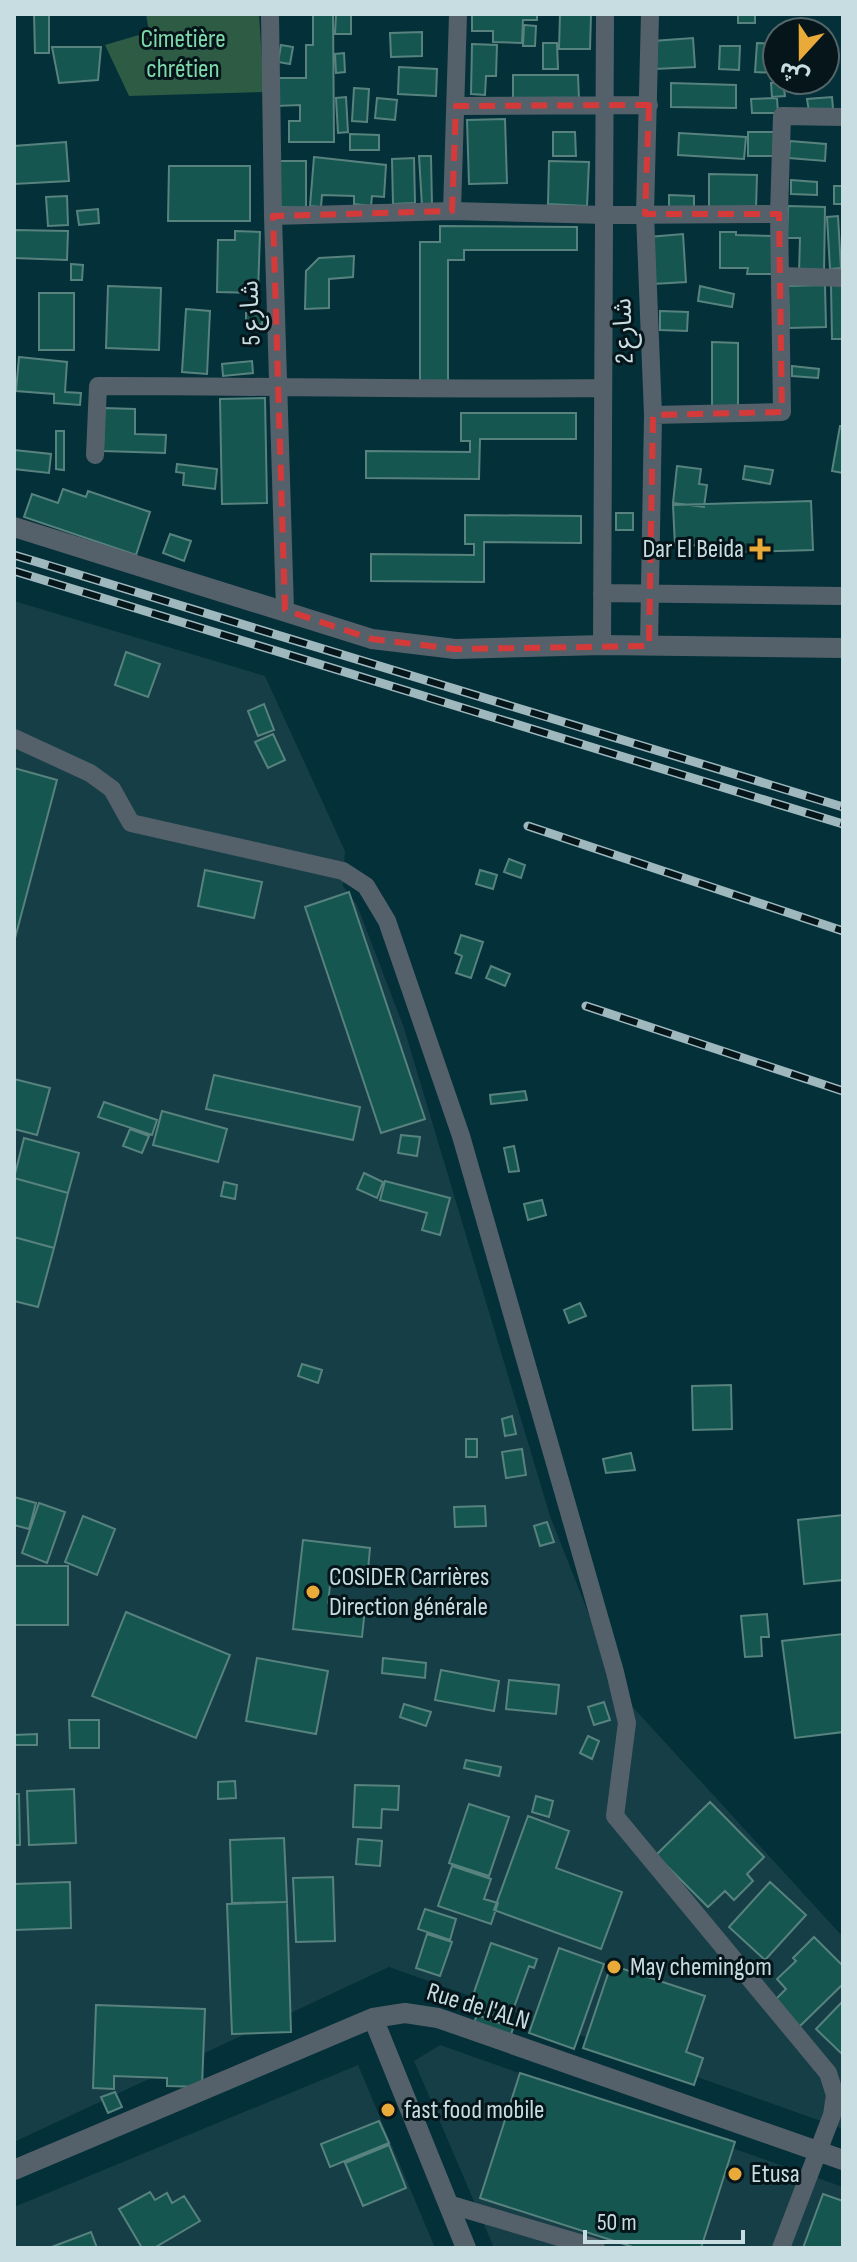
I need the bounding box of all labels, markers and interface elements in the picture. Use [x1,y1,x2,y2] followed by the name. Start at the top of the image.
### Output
[761,16,841,96] north arrow
[140,24,226,85] park label: Cimetière chrétien
[775,55,813,91] text: ش
[234,280,270,346] street label: شارع 5
[607,298,643,364] street label: شارع 2
[642,534,744,565] place label: Dar El Beida
[751,540,769,558] marker: Dar El Beida
[329,1562,489,1623] place label: COSIDER Carrières Direction générale
[304,1583,322,1601] marker: COSIDER Carrières Direction générale
[630,1952,772,1983] place label: May chemingom
[605,1958,623,1976] marker: May chemingom
[423,1977,533,2037] street label: Rue de l'ALN
[404,2095,545,2126] place label: fast food mobile
[379,2101,397,2119] marker: fast food mobile
[751,2159,800,2190] place label: Etusa
[726,2165,744,2183] marker: Etusa
[585,2194,743,2244] scale bar
[597,2208,637,2237] text: 50 m

